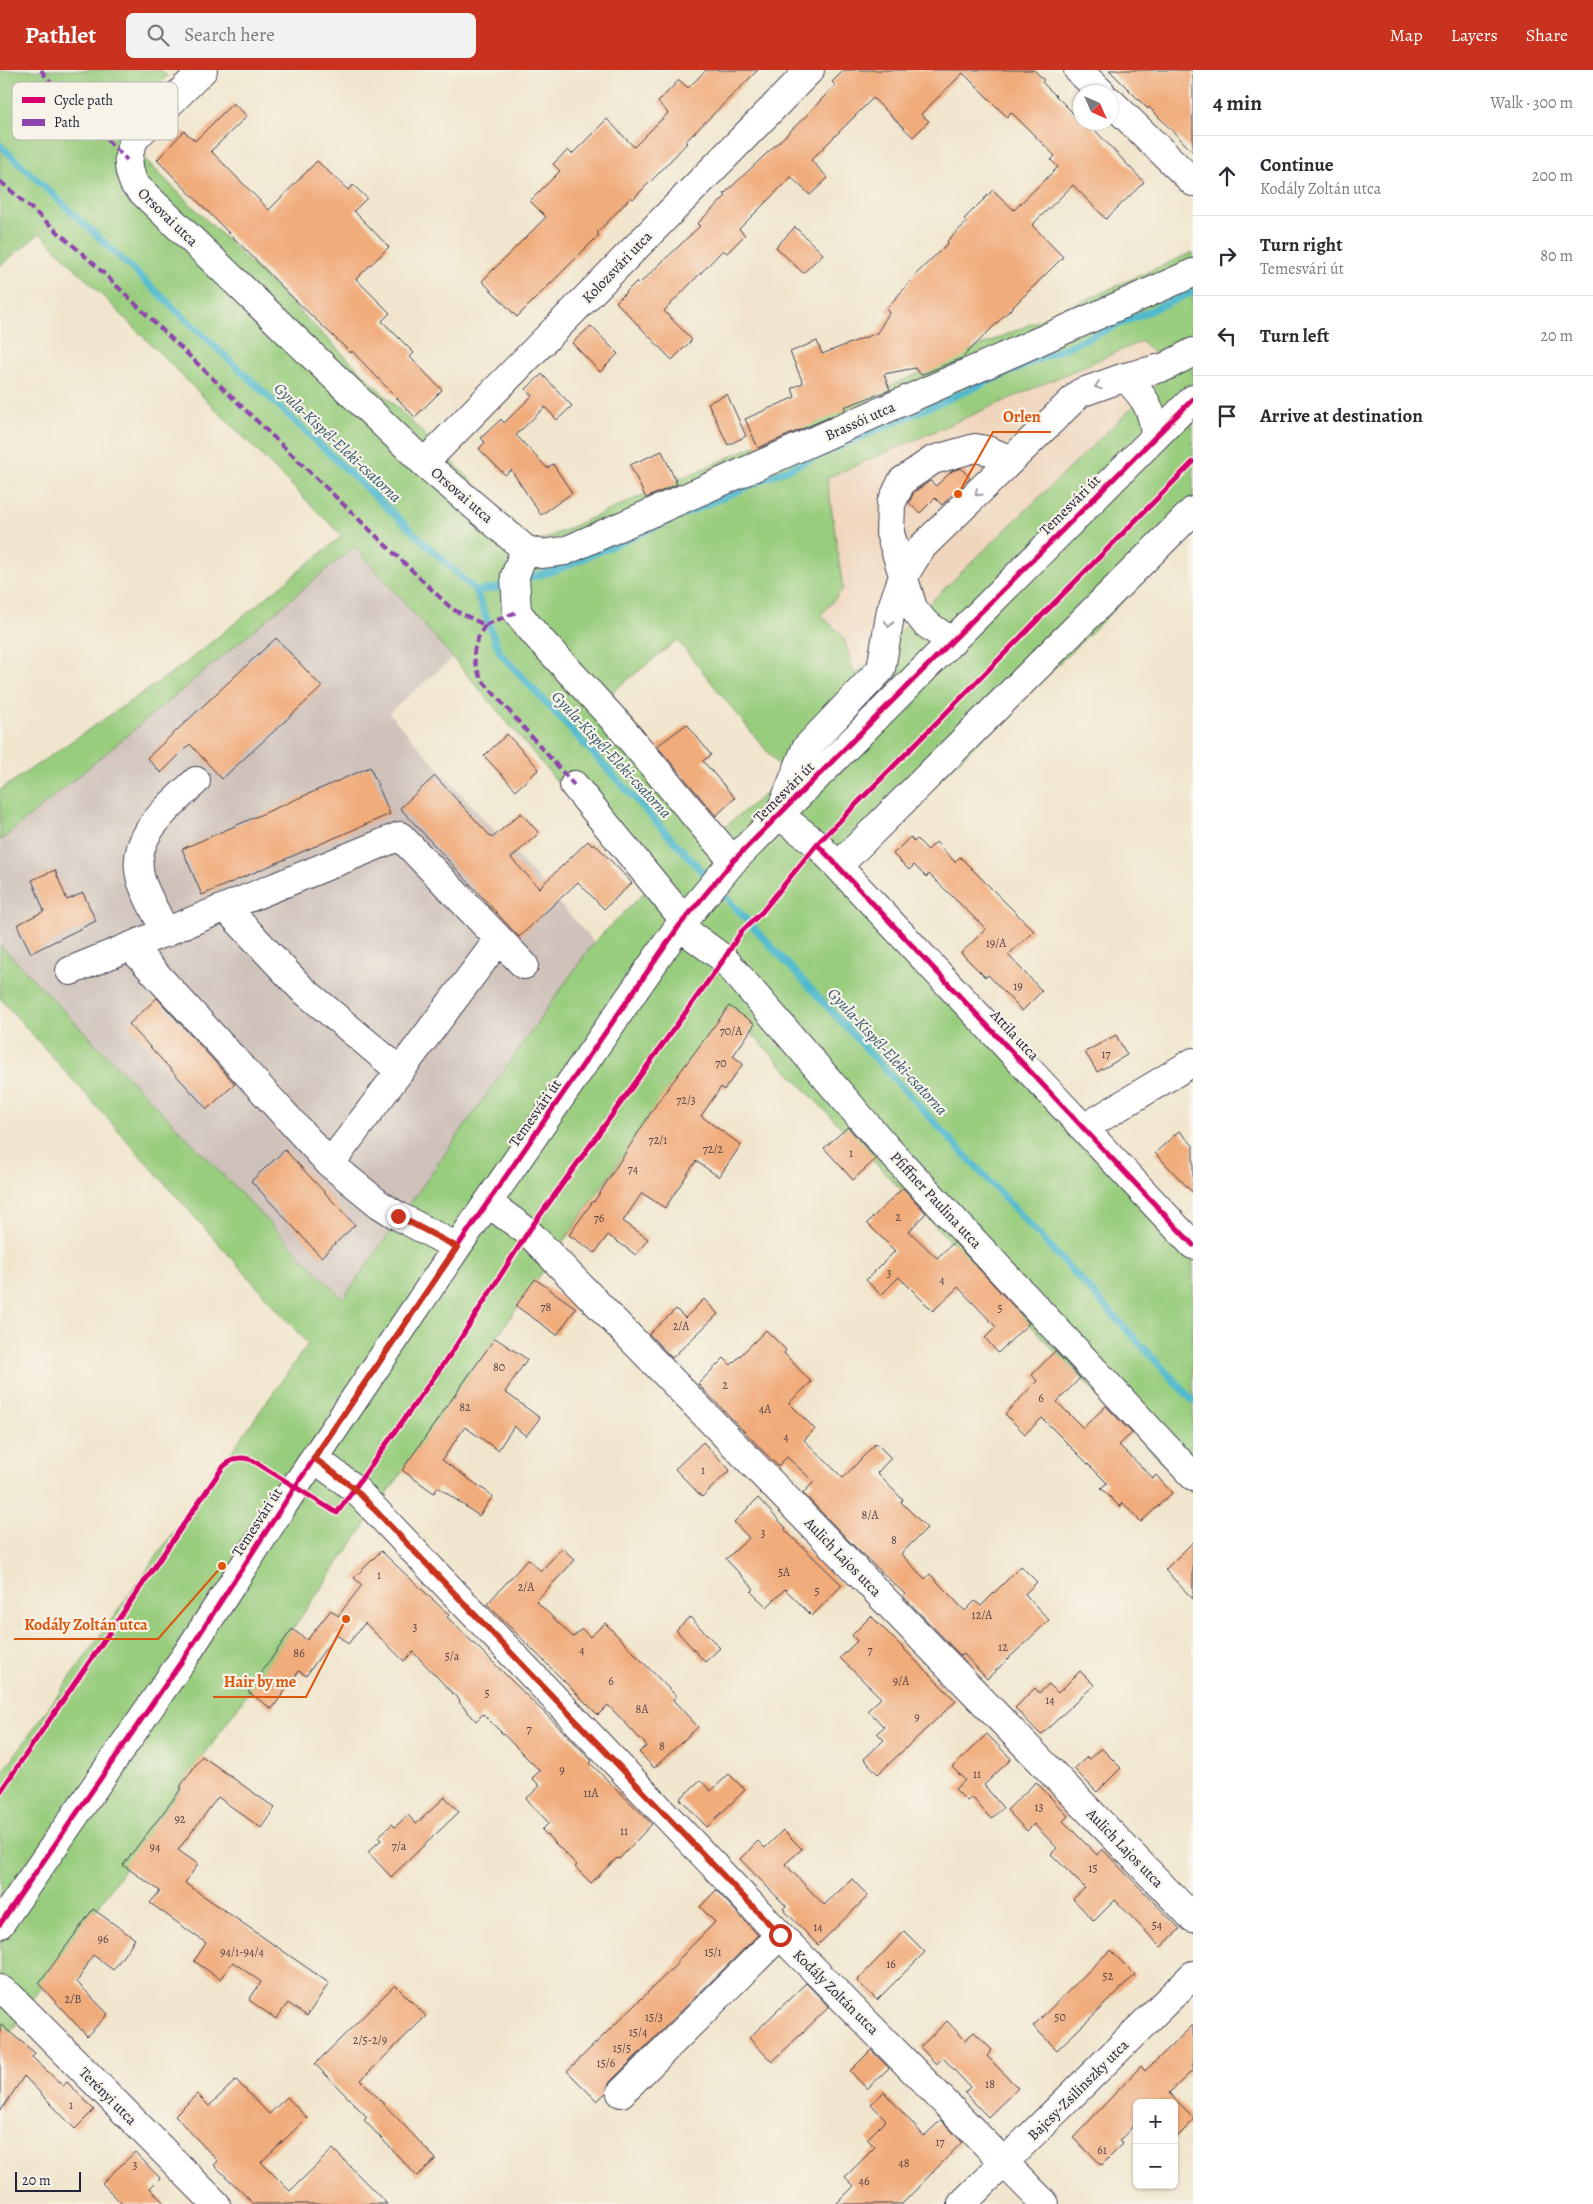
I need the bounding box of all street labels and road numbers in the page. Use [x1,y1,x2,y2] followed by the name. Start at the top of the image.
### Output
[134,183,202,251] street label: Orsovai utca
[577,227,657,307] street label: Kolozsvári utca
[822,397,898,445] street label: Brassói utca
[427,462,497,528] street label: Orsovai utca
[1035,470,1105,540] street label: Temesvári út
[749,757,819,827] street label: Temesvári út
[986,1004,1044,1065] street label: Attila utca
[504,1075,566,1151] street label: Temesvári út
[886,1147,986,1253] street label: Pfiffner Paulina utca
[227,1484,287,1560] street label: Temesvári út
[799,1512,886,1601] street label: Aulich Lajos utca
[1081,1803,1168,1892] street label: Aulich Lajos utca
[789,1945,883,2039] street label: Kodály Zoltán utca
[1023,2035,1133,2145] street label: Bajcsy-Zsilinszky utca
[75,2063,141,2129] street label: Terényi utca

